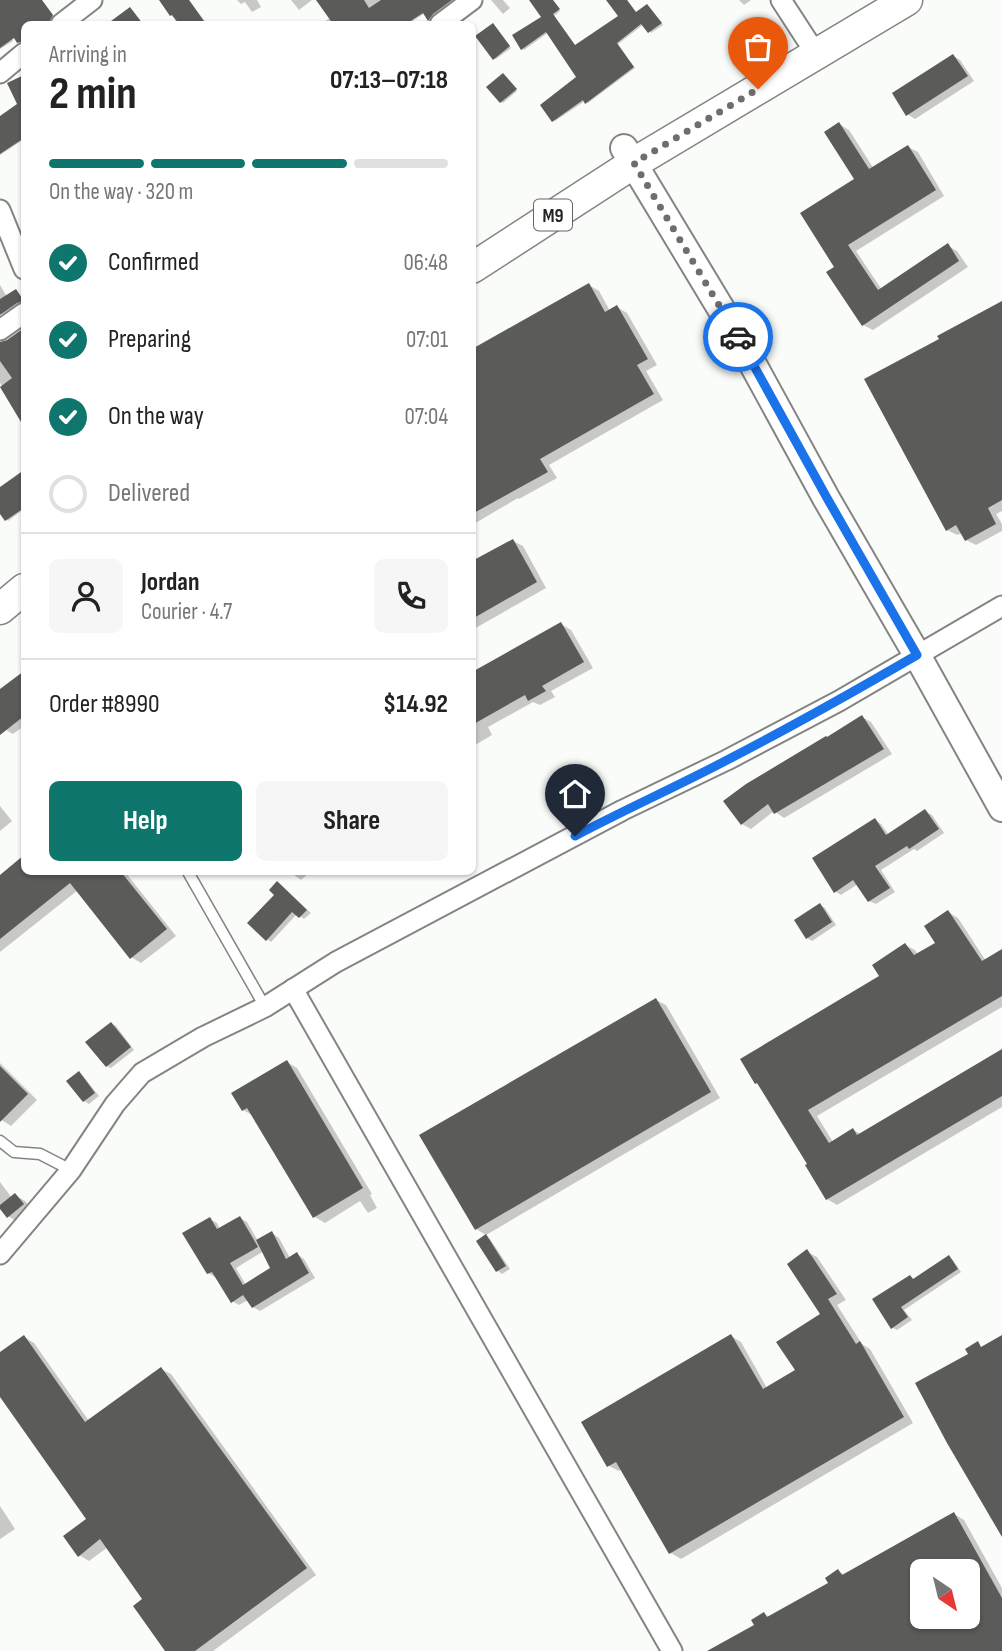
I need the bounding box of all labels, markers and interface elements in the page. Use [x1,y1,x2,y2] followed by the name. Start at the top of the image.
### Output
[728,17,788,89] pin
[739,28,777,66] icon: bag
[49,41,127,69] text: Arriving in
[330,65,448,96] text: 07:13–07:18
[49,67,137,122] text: 2 min
[49,178,193,206] text: On the way · 320 m
[534,200,572,230] road number: M9
[49,244,87,282] icon: check
[108,247,199,278] text: Confirmed
[404,249,448,277] text: 06:48
[703,302,773,372] courier
[719,318,757,356] icon: car
[49,321,87,359] icon: check
[108,324,191,355] text: Preparing
[406,326,448,354] text: 07:01
[49,398,87,436] icon: check
[108,401,204,432] text: On the way
[405,403,448,431] text: 07:04
[108,478,190,509] text: Delivered
[49,559,123,633] button: person
[374,559,448,633] button: phone
[141,567,199,598] text: Jordan
[141,598,232,626] text: Courier · 4.7
[49,689,160,720] text: Order #8990
[383,689,448,720] text: $14.92
[545,764,605,836] pin
[556,775,594,813] icon: home
[49,781,242,861] button: Help
[256,781,448,861] button: Share
[910,1559,980,1629] north arrow
[910,1559,980,1629] map controls

